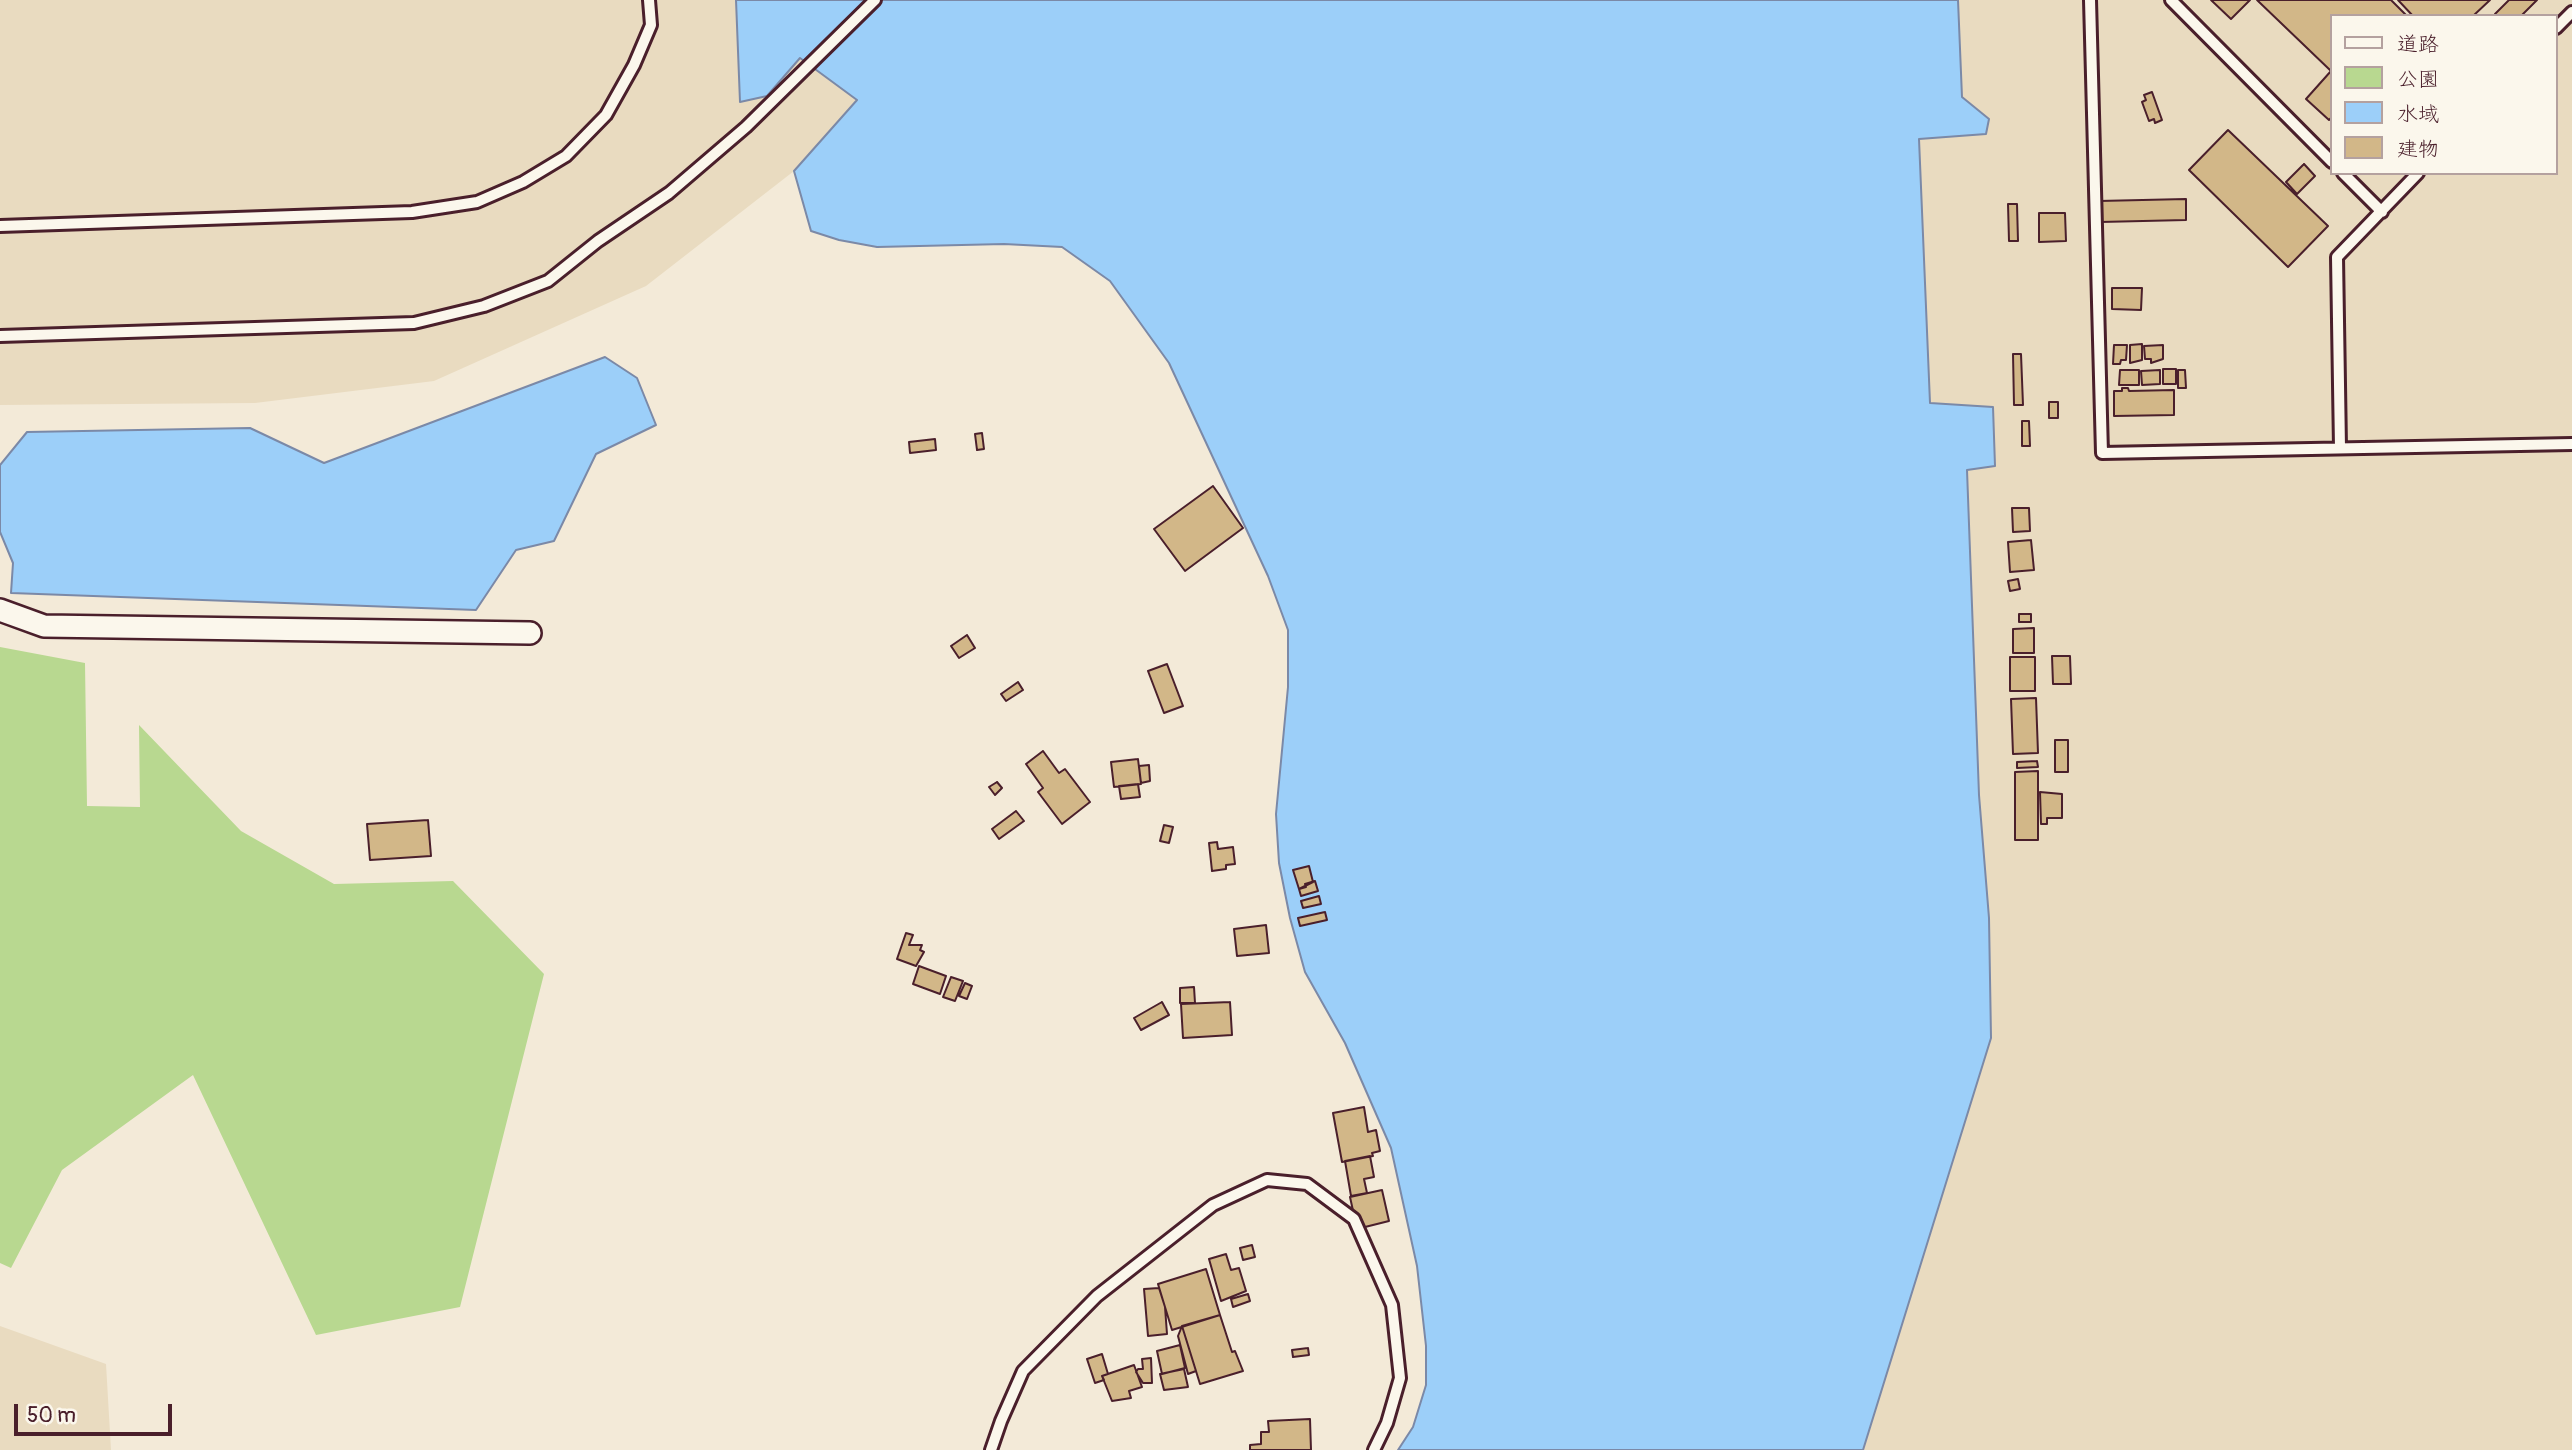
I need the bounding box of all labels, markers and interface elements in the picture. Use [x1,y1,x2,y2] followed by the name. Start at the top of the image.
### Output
[2330,14,2558,175] legend
[2397,31,2439,58] text: 道路
[2397,66,2439,93] text: 公園
[2397,101,2439,128] text: 水域
[2397,136,2439,163] text: 建物
[18,1390,175,1434] scale bar
[27,1402,76,1429] text: 50 m

